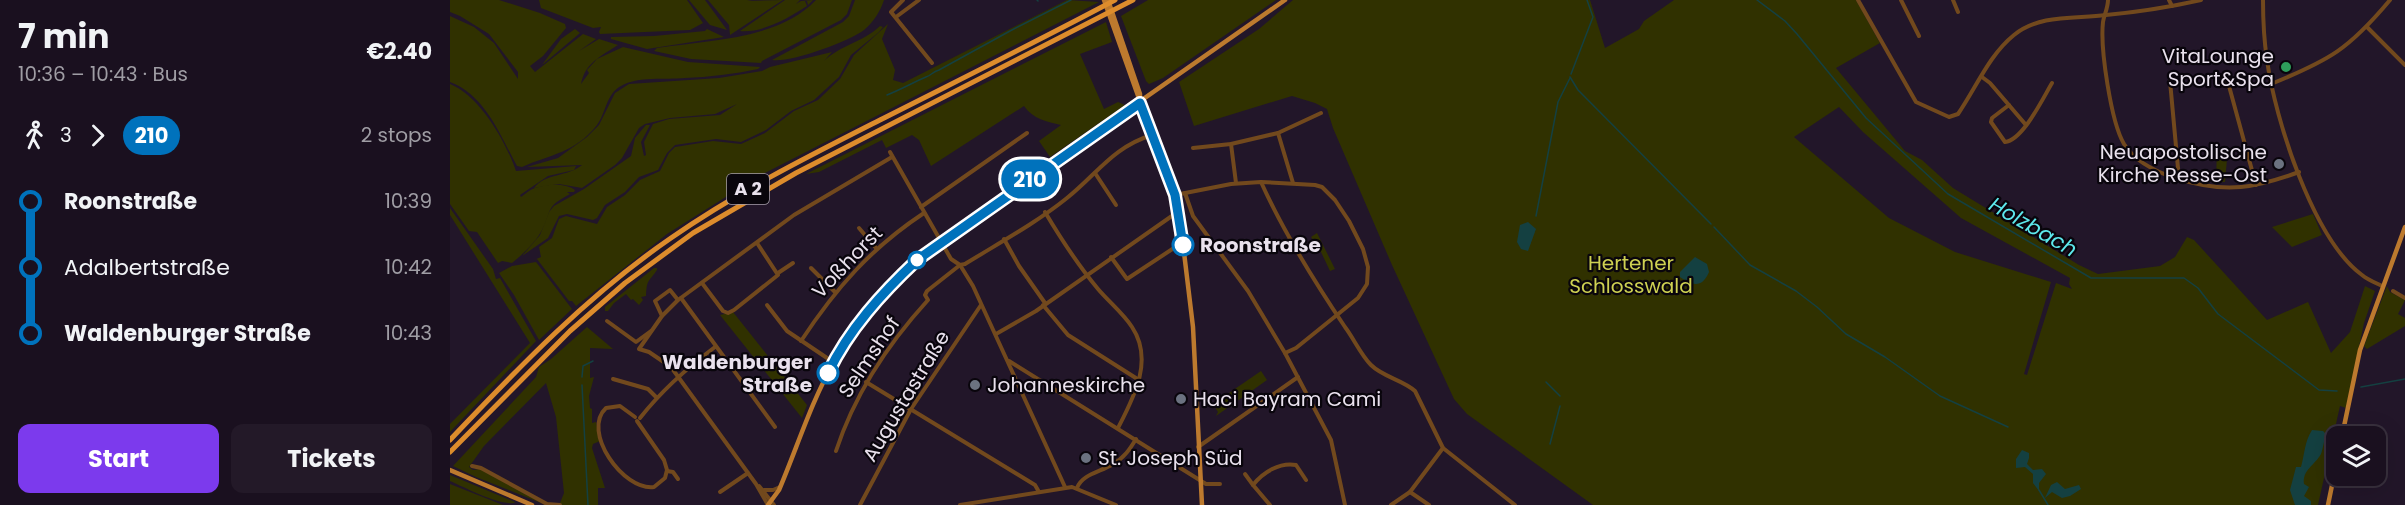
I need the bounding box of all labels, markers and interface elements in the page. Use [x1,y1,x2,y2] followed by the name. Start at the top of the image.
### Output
[18,13,110,60] text: 7 min
[366,36,432,67] text: €2.40
[2162,42,2274,93] place label: VitaLounge Sport&Spa
[18,60,188,88] text: 10:36 – 10:43 · Bus
[2279,60,2293,74] marker: VitaLounge Sport&Spa
[18,119,51,152] icon: walk
[81,119,114,152] icon: forward
[60,121,72,149] text: 3
[135,121,168,150] text: 210
[361,121,432,149] text: 2 stops
[2098,138,2267,189] place label: Neuapostolische Kirche Resse-Ost
[2272,157,2286,171] marker: Neuapostolische Kirche Resse-Ost
[996,160,1064,198] line badge: 210
[1013,165,1047,194] text: 210
[727,174,769,204] road number: A 2
[64,186,197,217] text: Roonstraße
[384,187,432,215] text: 10:39
[1984,190,2083,263] water label: Holzbach
[805,220,889,304] street label: Voßhorst
[1200,231,1321,259] place label: Roonstraße
[1172,234,1194,256] marker: Roonstraße
[1569,249,1693,300] park label: Hertener Schlosswald
[908,251,926,269] unlabelled marker
[64,252,230,283] text: Adalbertstraße
[385,253,432,281] text: 10:42
[832,311,906,403] street label: Selmshof
[64,318,311,349] text: Waldenburger Straße
[384,319,432,347] text: 10:43
[856,325,956,467] street label: Augustastraße
[662,348,812,399] place label: Waldenburger Straße
[817,362,839,384] marker: Waldenburger Straße
[987,371,1145,399] place label: Johanneskirche
[968,378,982,392] marker: Johanneskirche
[1193,385,1381,413] place label: Haci Bayram Cami
[1174,392,1188,406] marker: Haci Bayram Cami
[18,424,219,493] button: Start
[231,424,432,493] button: Tickets
[2326,426,2386,486] map controls
[2326,426,2386,486] button: layers
[1098,444,1243,472] place label: St. Joseph Süd
[1079,451,1093,465] marker: St. Joseph Süd

